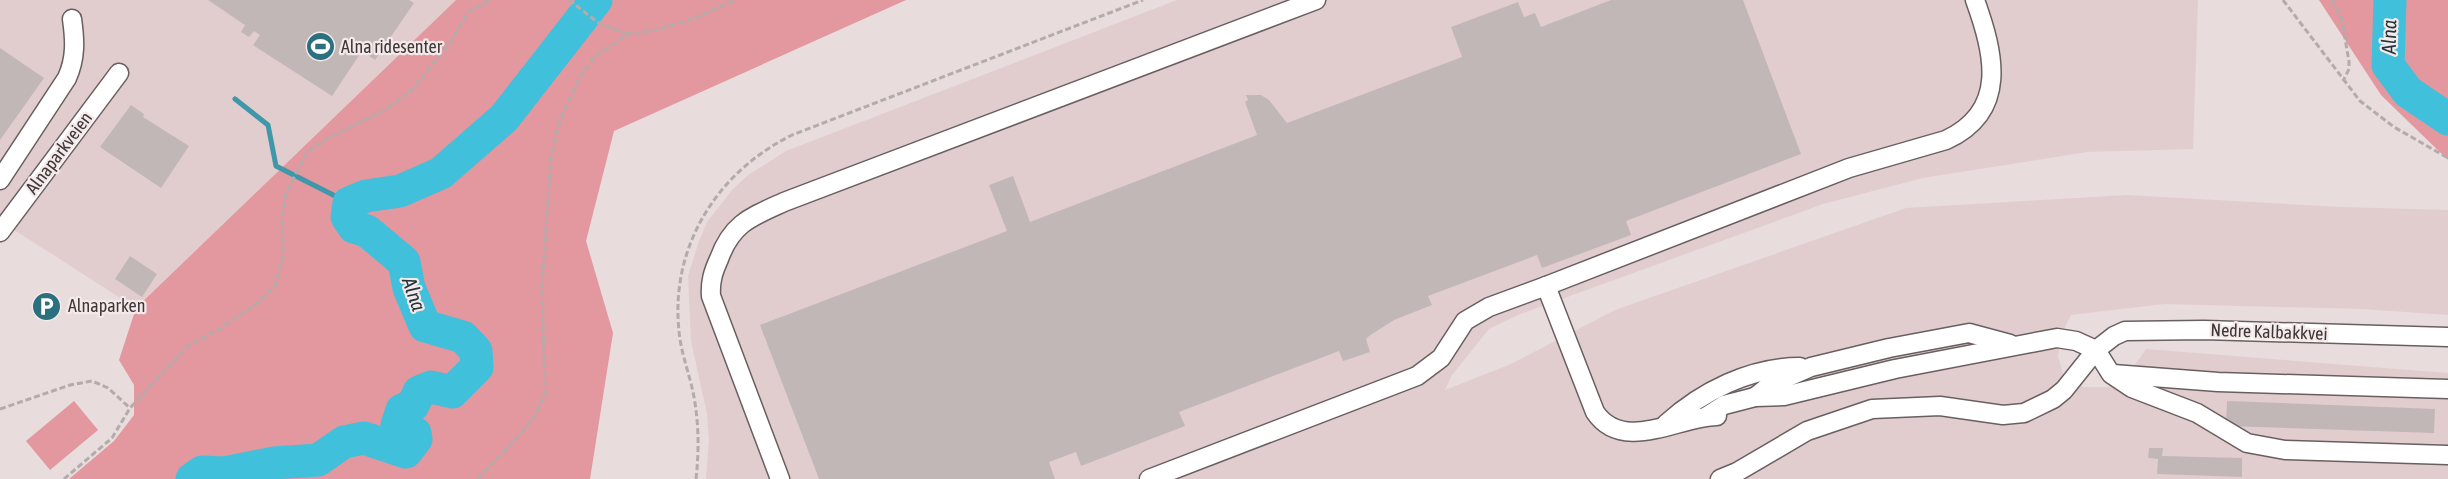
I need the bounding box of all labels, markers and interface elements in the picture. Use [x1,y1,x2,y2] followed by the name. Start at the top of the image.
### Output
[2377,20,2400,55] water label: Alna
[304,31,336,63] sports icon: Alna ridesenter
[341,36,443,57] place label: Alna ridesenter
[21,108,96,198] street label: Alnaparkveien
[398,273,431,314] water label: Alna
[31,290,63,322] parking icon: Alnaparken
[68,295,145,316] place label: Alnaparken
[2210,319,2328,344] street label: Nedre Kalbakkvei

